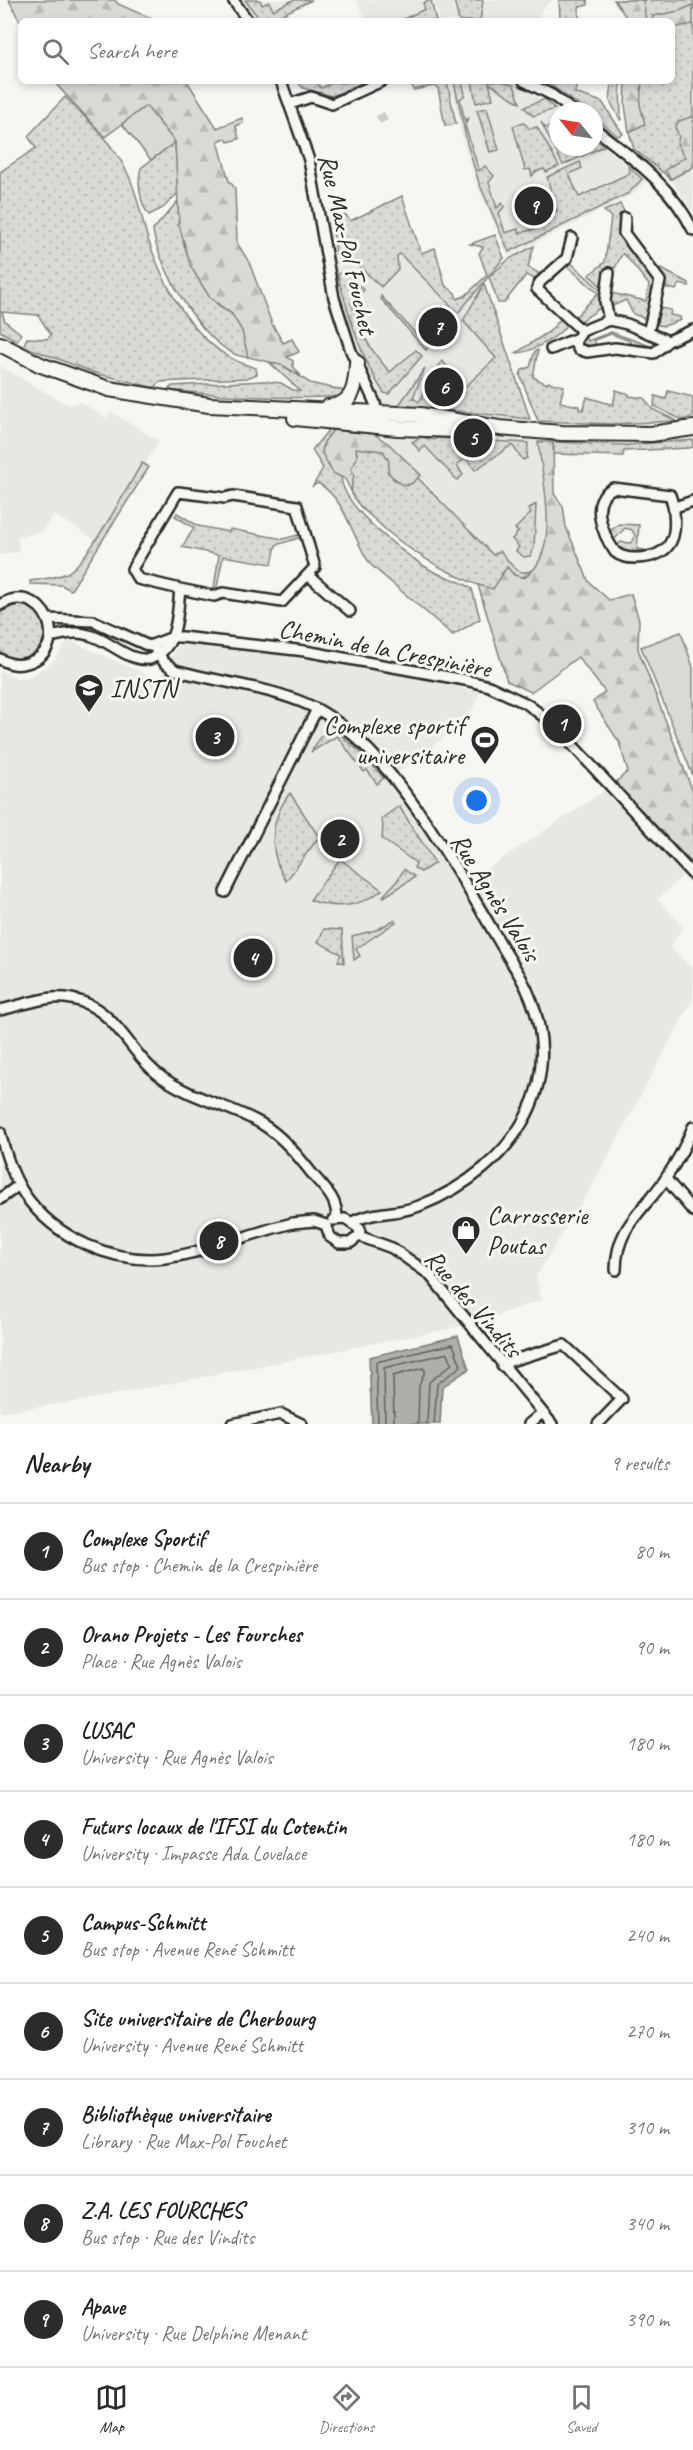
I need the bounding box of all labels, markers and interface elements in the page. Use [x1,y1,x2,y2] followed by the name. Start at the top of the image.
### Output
[18,18,675,84] search box
[39,35,72,68] icon: search
[87,37,177,65] text: Search here
[549,102,603,156] north arrow
[311,151,385,340] street label: Rue Max-Pol Fouchet
[514,184,554,228] pin: 9
[418,304,458,350] pin: 7
[424,364,464,410] pin: 6
[454,416,492,460] pin: 5
[276,612,496,686] street label: Chemin de la Crespinière
[73,672,105,714] school or university icon: INSTN
[110,672,181,705] place label: INSTN
[542,702,582,746] pin: 1
[323,709,470,772] place label: Complexe sportif universitaire
[196,714,234,760] pin: 3
[469,724,501,766] sports icon: Complexe sportif universitaire
[462,786,491,815] your location
[320,816,360,862] pin: 2
[443,827,549,969] street label: Rue Agnès Valois
[234,936,272,980] pin: 4
[487,1199,589,1262] place label: Carrosserie Poutas
[450,1214,482,1256] shop icon: Carrosserie Poutas
[200,1218,238,1264] pin: 8
[417,1242,531,1366] street label: Rue des Vindits
[24,1447,89,1480] text: Nearby
[610,1451,669,1476] text: 9 results
[81,1525,205,1553] text: Complexe Sportif
[39,1539,48,1564] text: 1
[635,1539,669,1564] text: 80 m
[81,1553,317,1578] text: Bus stop · Chemin de la Crespinière
[81,1621,302,1649] text: Orano Projets - Les Fourches
[39,1635,48,1660] text: 2
[635,1635,669,1660] text: 90 m
[81,1649,241,1674] text: Place · Rue Agnès Valois
[81,1717,132,1745] text: LUSAC
[39,1731,48,1756] text: 3
[626,1731,669,1756] text: 180 m
[81,1745,273,1770] text: University · Rue Agnès Valois
[81,1813,347,1841] text: Futurs locaux de l'IFSI du Cotentin
[39,1827,48,1852] text: 4
[626,1827,669,1852] text: 180 m
[81,1841,306,1866] text: University · Impasse Ada Lovelace
[81,1909,205,1937] text: Campus-Schmitt
[39,1923,48,1948] text: 5
[626,1923,669,1948] text: 240 m
[81,1937,294,1962] text: Bus stop · Avenue René Schmitt
[81,2005,315,2033] text: Site universitaire de Cherbourg
[39,2019,48,2044] text: 6
[626,2019,669,2044] text: 270 m
[81,2033,303,2058] text: University · Avenue René Schmitt
[81,2101,271,2129] text: Bibliothèque universitaire
[39,2115,48,2140] text: 7
[626,2115,669,2140] text: 310 m
[81,2129,286,2154] text: Library · Rue Max-Pol Fouchet
[81,2197,243,2225] text: Z.A. LES FOURCHES
[39,2211,48,2236] text: 8
[626,2211,669,2236] text: 340 m
[81,2225,254,2250] text: Bus stop · Rue des Vindits
[81,2293,125,2321] text: Apave
[39,2307,48,2332] text: 9
[626,2307,669,2332] text: 390 m
[81,2321,306,2346] text: University · Rue Delphine Menant
[95,2381,128,2437] tab: Map
[319,2381,374,2437] tab: Directions
[565,2381,598,2437] tab: Saved

